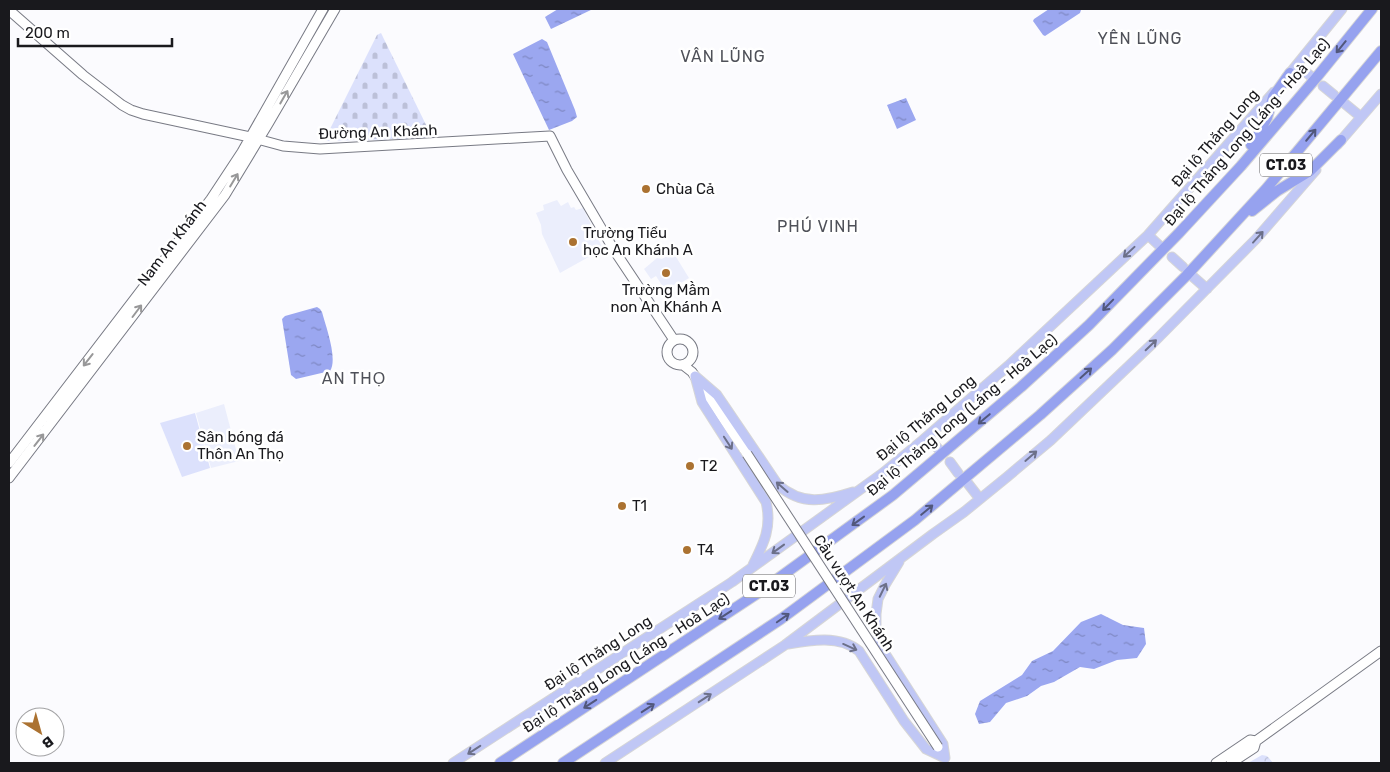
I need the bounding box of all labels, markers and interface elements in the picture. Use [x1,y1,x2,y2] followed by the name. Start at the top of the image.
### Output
[18,15,171,47] scale bar
[25,24,70,42] text: 200 m
[1097,28,1183,48] district label: YÊN LŨNG
[1160,34,1334,230] street label: Đại lộ Thăng Long (Láng - Hoà Lạc)
[1336,40,1347,53] one-way arrow
[680,46,766,66] district label: VÂN LŨNG
[1167,85,1263,191] street label: Đại lộ Thăng Long
[279,91,289,105] one-way arrow
[318,121,438,143] street label: Đường An Khánh
[1305,129,1317,142] one-way arrow
[1260,154,1312,176] road number: CT.03
[230,174,240,188] one-way arrow
[656,180,715,198] place label: Chùa Cả
[640,183,652,195] marker: Chùa Cả
[134,197,210,289] street label: Nam An Khánh
[777,216,859,236] district label: PHÚ VINH
[583,224,693,259] place label: Trường Tiểu học An Khánh A
[1252,230,1264,243] one-way arrow
[567,236,579,248] marker: Trường Tiểu học An Khánh A
[1123,246,1136,258] one-way arrow
[660,267,672,279] marker: Trường Mầm non An Khánh A
[611,281,721,316] place label: Trường Mầm non An Khánh A
[1102,299,1114,312] one-way arrow
[132,305,143,318] one-way arrow
[863,330,1061,500] street label: Đại lộ Thăng Long (Láng - Hoà Lạc)
[1145,339,1157,351] one-way arrow
[83,353,93,367] one-way arrow
[1080,367,1093,379] one-way arrow
[322,369,386,388] district label: AN THỌ
[873,371,979,465] street label: Đại lộ Thăng Long
[978,413,991,424] one-way arrow
[197,428,284,463] place label: Sân bóng đá Thôn An Thọ
[33,434,44,447] one-way arrow
[723,436,733,450] one-way arrow
[181,440,193,452] marker: Sân bóng đá Thôn An Thọ
[1024,451,1037,462] one-way arrow
[700,457,718,475] place label: T2
[684,460,696,472] marker: T2
[775,481,788,493] one-way arrow
[632,497,647,515] place label: T1
[616,500,628,512] marker: T1
[921,505,934,516] one-way arrow
[851,515,865,526] one-way arrow
[810,531,899,655] street label: Cầu vượt An Khánh
[697,541,714,559] place label: T4
[681,544,693,556] marker: T4
[771,544,785,554] one-way arrow
[743,574,795,598] road number: CT.03
[879,583,888,598] one-way arrow
[519,589,733,737] street label: Đại lộ Thăng Long (Láng - Hoà Lạc)
[719,610,733,620] one-way arrow
[541,612,655,694] street label: Đại lộ Thăng Long
[776,613,790,623] one-way arrow
[842,642,857,652] one-way arrow
[697,693,711,703] one-way arrow
[583,700,597,710] one-way arrow
[640,702,654,712] one-way arrow
[15,707,65,757] north arrow
[38,732,57,752] text: B
[467,745,481,755] one-way arrow

